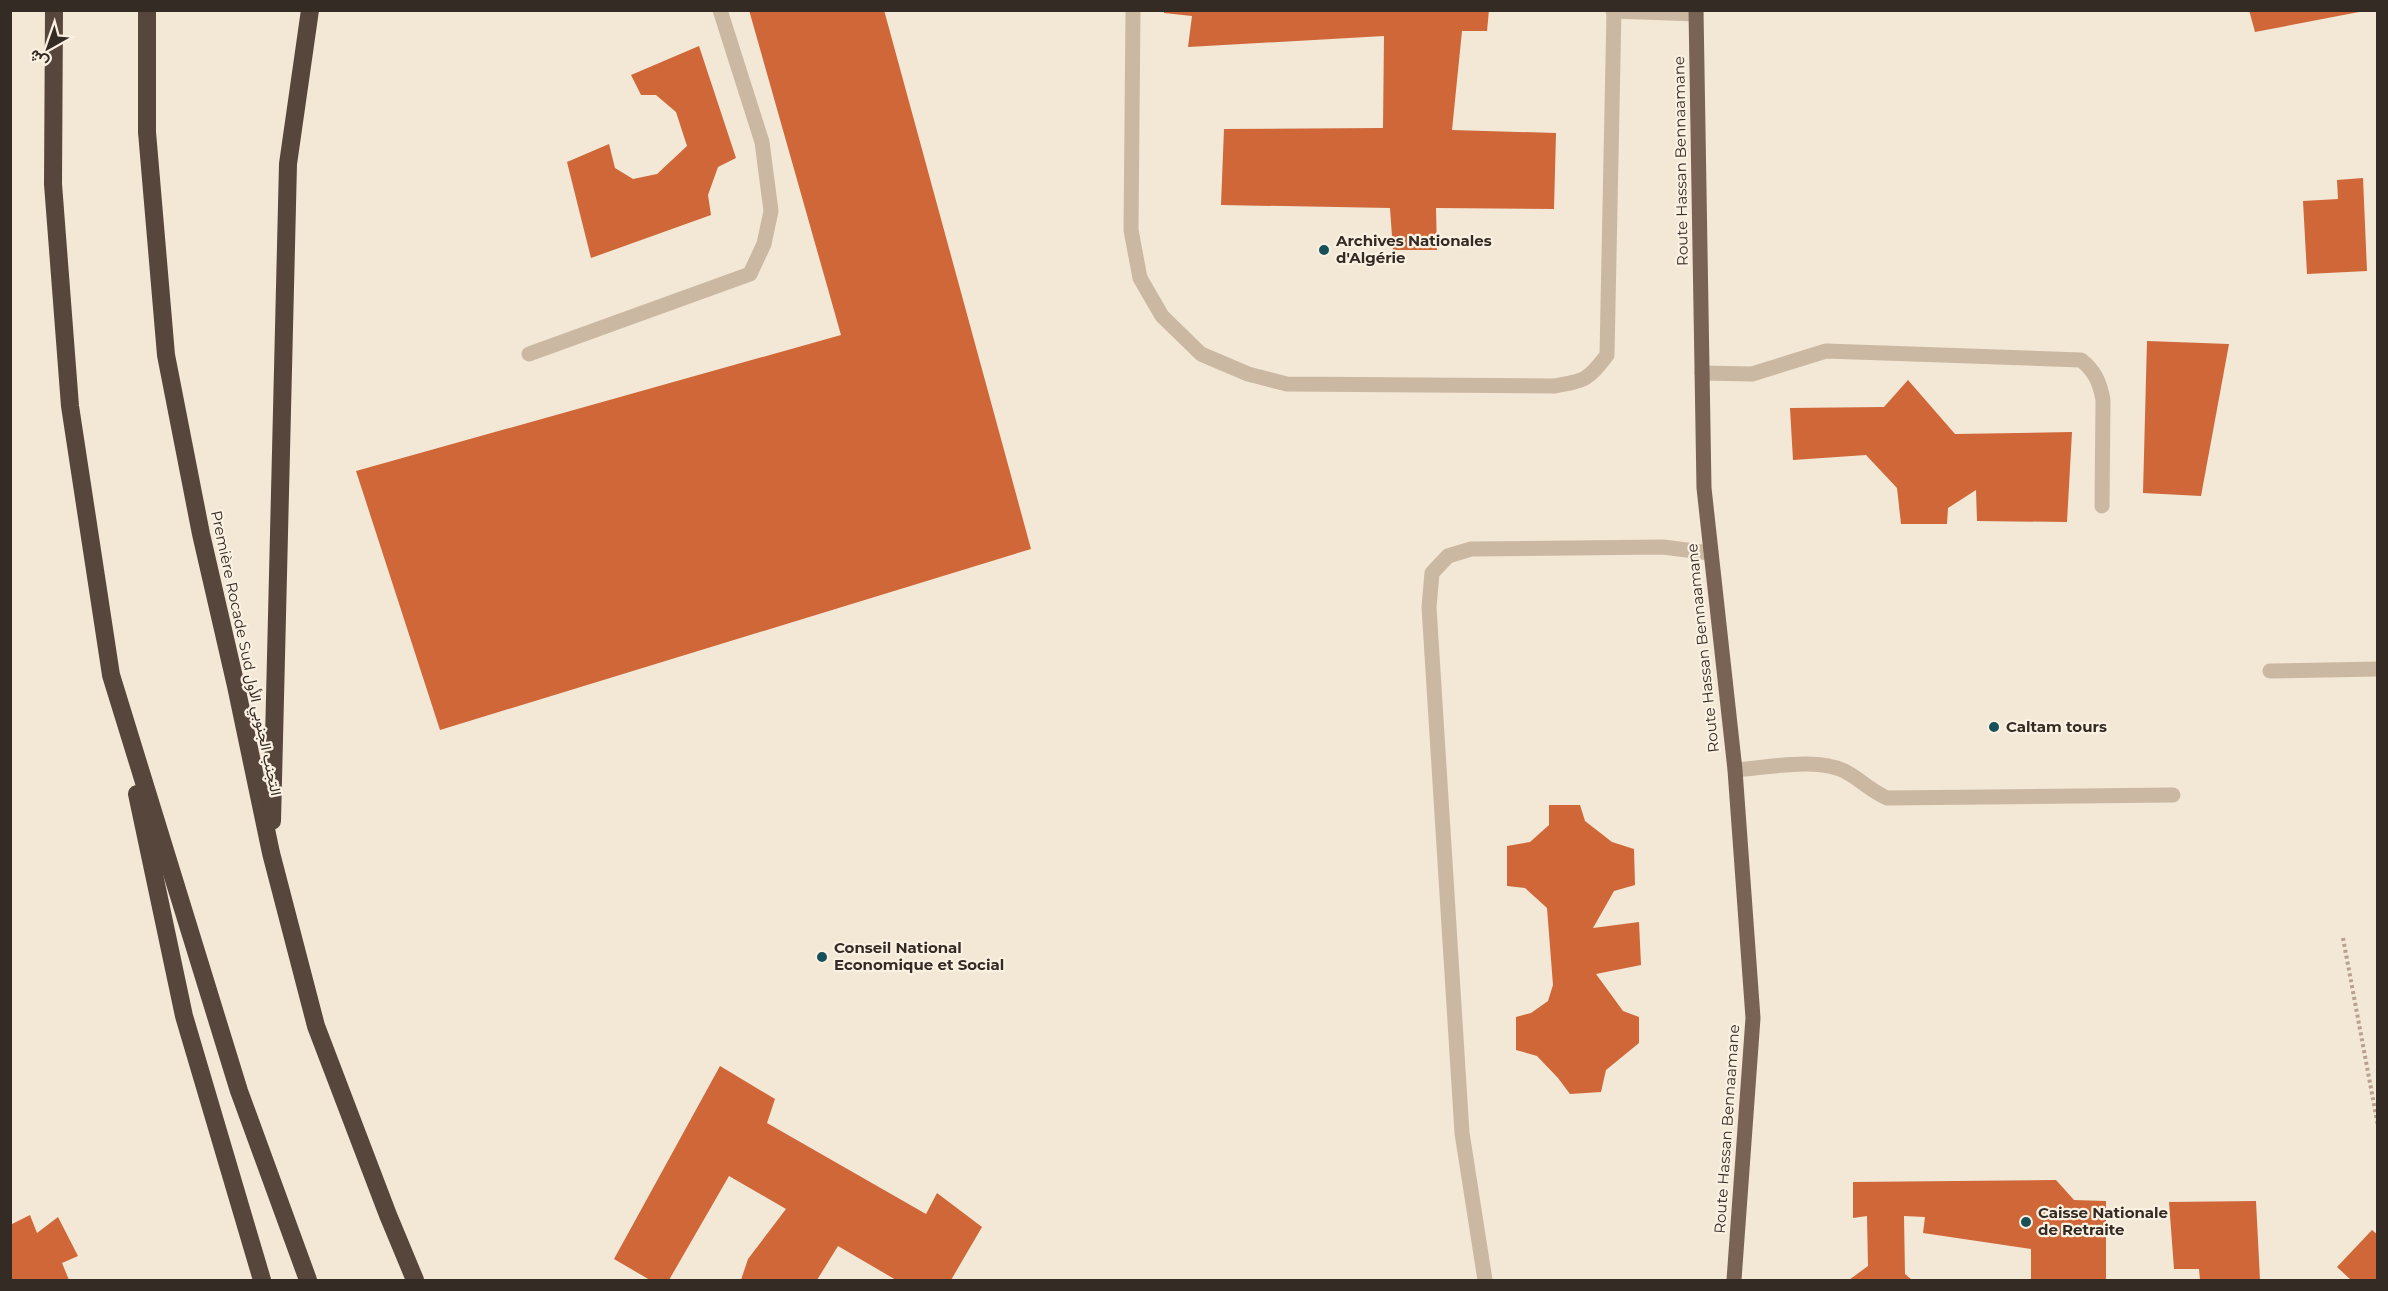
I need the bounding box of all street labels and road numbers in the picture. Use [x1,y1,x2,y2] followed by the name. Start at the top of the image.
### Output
[1669,56,1692,266] street label: Route Hassan Bennaamane
[203,509,286,798] street label: Première Rocade Sud التجنب الجنوبي الأول
[1682,543,1723,754] street label: Route Hassan Bennaamane
[1710,1024,1743,1234] street label: Route Hassan Bennaamane

